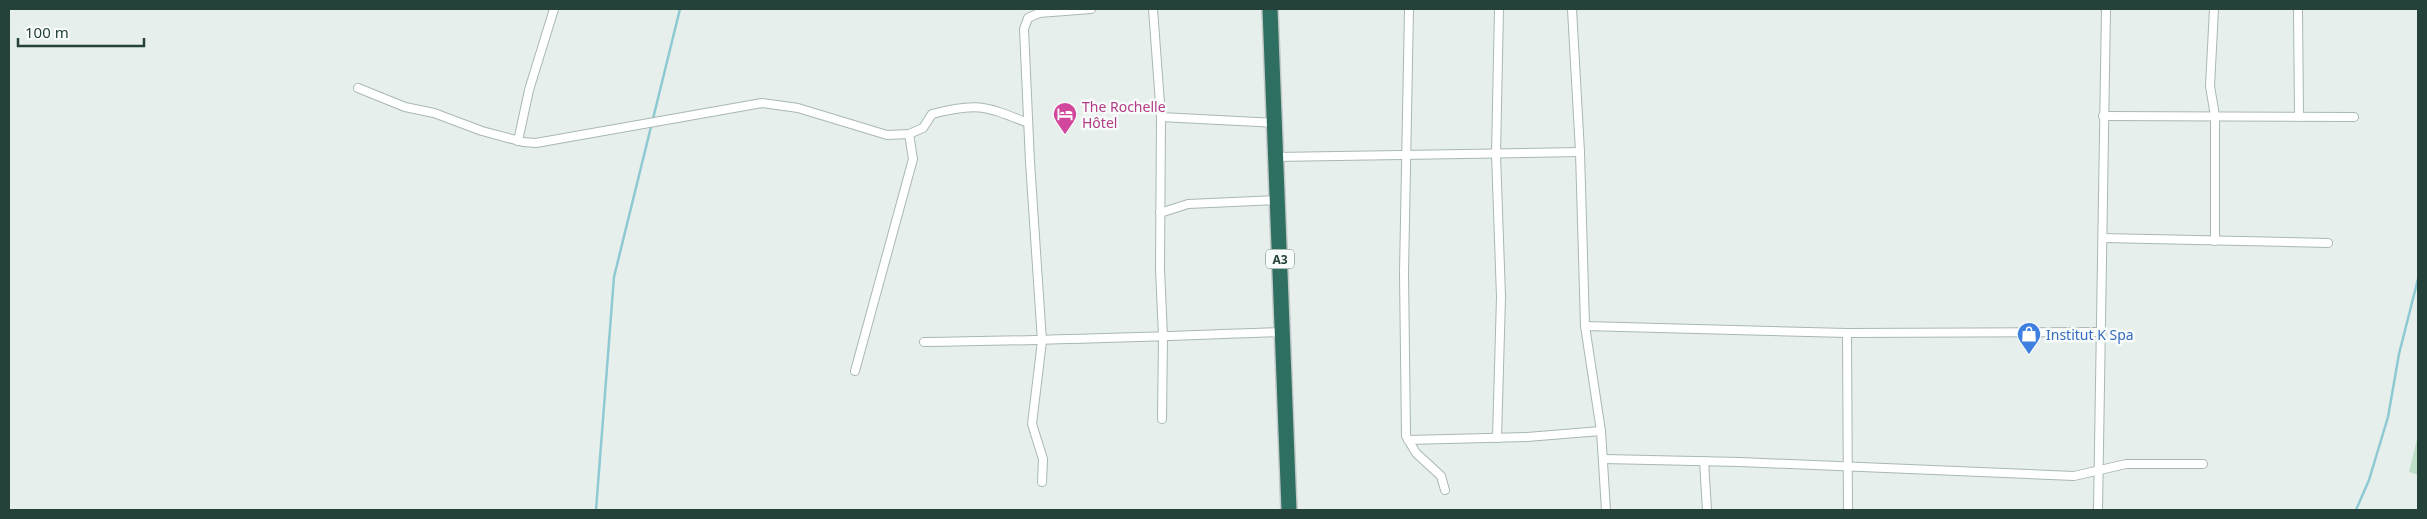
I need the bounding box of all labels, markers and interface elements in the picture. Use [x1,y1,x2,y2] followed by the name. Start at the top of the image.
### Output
[18,15,144,47] scale bar
[25,22,69,42] text: 100 m
[1082,97,1166,132] place label: The Rochelle Hôtel
[1052,101,1078,135] hotel icon: The Rochelle Hôtel
[1266,250,1294,268] road number: A3
[2016,321,2042,355] shop icon: Institut K Spa
[2046,325,2134,344] place label: Institut K Spa

